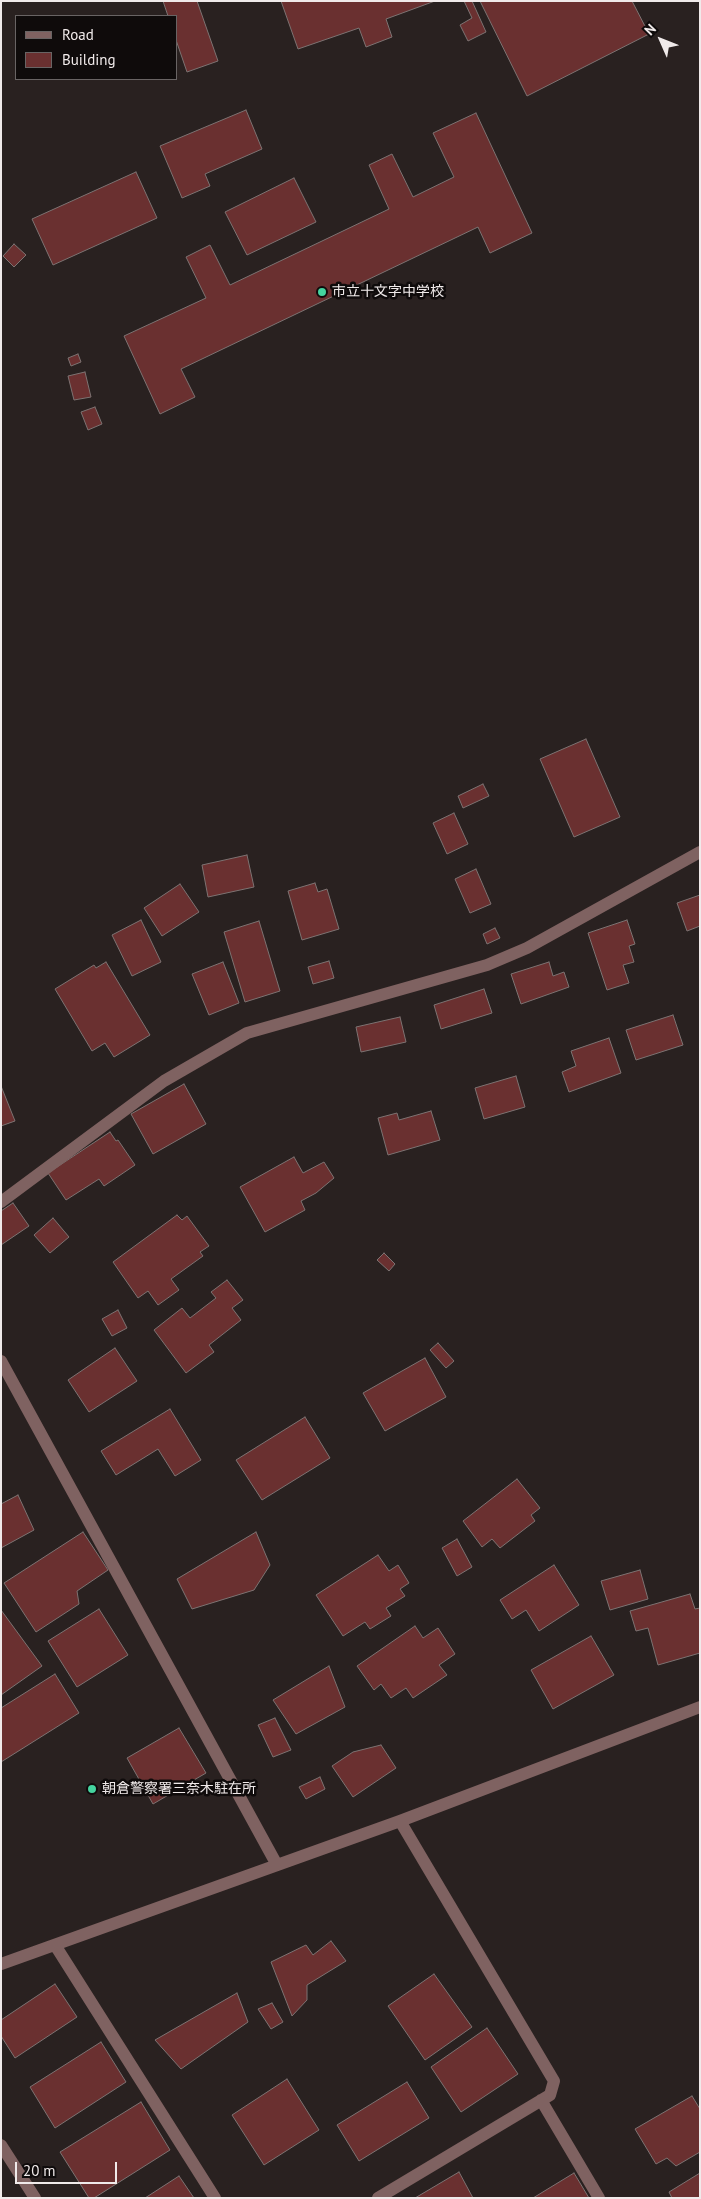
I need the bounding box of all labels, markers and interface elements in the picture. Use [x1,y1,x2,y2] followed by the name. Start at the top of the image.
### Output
[15,15,178,80] legend
[636,15,686,65] north arrow
[641,20,660,39] text: N
[62,25,94,44] text: Road
[62,50,116,69] text: Building
[332,284,444,300] place label: 市立十文字中学校
[316,286,328,298] marker: 市立十文字中学校
[102,1781,256,1797] place label: 朝倉警察署三奈木駐在所
[86,1783,98,1795] marker: 朝倉警察署三奈木駐在所
[18,2152,120,2184] scale bar
[23,2161,56,2180] text: 20 m

